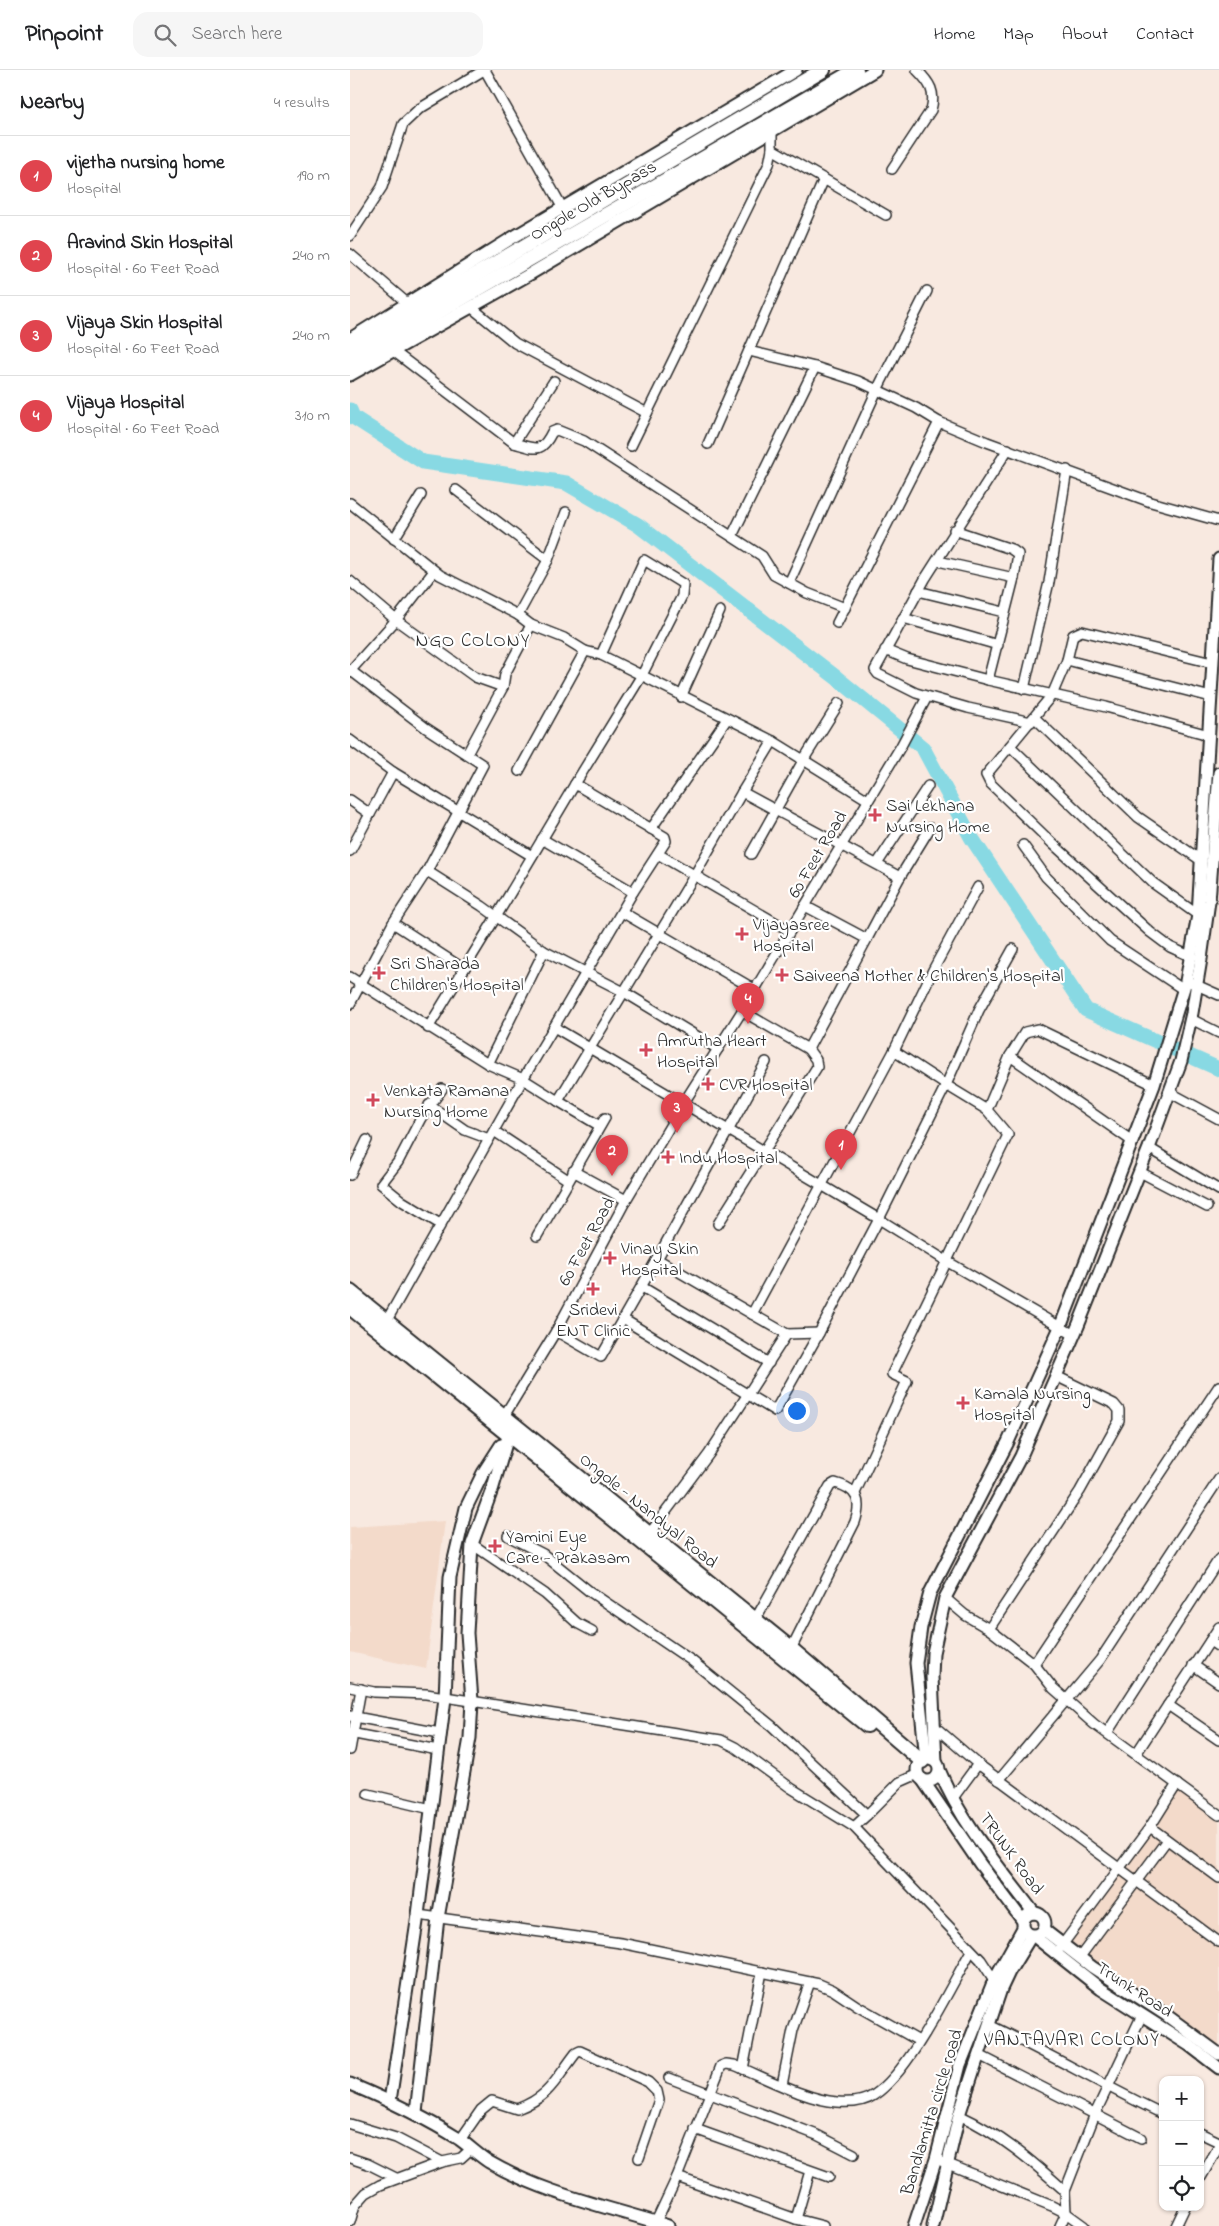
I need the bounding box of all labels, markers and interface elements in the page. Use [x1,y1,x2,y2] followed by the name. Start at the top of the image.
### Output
[133,12,483,57] search box
[25,17,103,52] text: Pinpoint
[151,21,179,49] icon: search
[191,21,282,48] text: Search here
[934,22,975,48] text: Home
[1003,22,1034,48] text: Map
[1062,22,1108,48] text: About
[1136,22,1194,48] text: Contact
[20,88,84,118] text: Nearby
[274,91,330,115] text: 4 results
[67,150,224,177] text: vijetha nursing home
[526,155,663,250] street label: Ongole Old Bypass
[33,164,39,188] text: 1
[297,164,330,188] text: 190 m
[67,177,121,201] text: Hospital
[67,230,233,257] text: Aravind Skin Hospital
[32,244,40,268] text: 2
[292,244,330,268] text: 240 m
[67,257,219,281] text: Hospital · 60 Feet Road
[67,310,222,337] text: Vijaya Skin Hospital
[33,324,39,348] text: 3
[292,324,330,348] text: 240 m
[67,337,219,361] text: Hospital · 60 Feet Road
[67,390,184,417] text: Vijaya Hospital
[33,404,39,428] text: 4
[295,404,330,428] text: 310 m
[67,417,219,441] text: Hospital · 60 Feet Road
[416,628,530,655] district label: NGO COLONY
[886,794,991,842] place label: Sai Lekhana Nursing Home
[782,806,855,904] street label: 60 Feet Road
[868,808,882,822] marker: Sai Lekhana Nursing Home
[752,913,830,960] place label: Vijayasree Hospital
[735,927,749,941] marker: Vijayasree Hospital
[390,952,524,999] place label: Sri Sharada Children's Hospital
[793,964,1064,990] place label: Saiveena Mother & Children's Hospital
[372,966,386,980] marker: Sri Sharada Children's Hospital
[775,968,789,982] marker: Saiveena Mother & Children's Hospital
[732,983,764,1024] pin: 4
[657,1029,767,1076] place label: Amrutha Heart Hospital
[639,1043,653,1057] marker: Amrutha Heart Hospital
[719,1073,813,1099] place label: CVR Hospital
[701,1077,715,1091] marker: CVR Hospital
[383,1079,509,1127] place label: Venkata Ramana Nursing Home
[661,1092,693,1133] pin: 3
[366,1093,380,1107] marker: Venkata Ramana Nursing Home
[825,1129,857,1170] pin: 1
[596,1135,628,1176] pin: 2
[679,1146,778,1172] place label: Indu Hospital
[661,1150,675,1164] marker: Indu Hospital
[553,1193,623,1291] street label: 60 Feet Road
[620,1237,698,1284] place label: Vinay Skin Hospital
[603,1251,617,1265] marker: Vinay Skin Hospital
[586,1282,600,1296] marker: Sridevi ENT Clinic
[556,1298,630,1345] place label: Sridevi ENT Clinic
[974,1382,1091,1429] place label: Kamala Nursing Hospital
[956,1396,970,1410] marker: Kamala Nursing Hospital
[784,1398,810,1424] your location
[572,1447,723,1576] street label: Ongole - Nandyal Road
[506,1525,630,1572] place label: Yamini Eye Care - Prakasam
[488,1539,502,1553] marker: Yamini Eye Care - Prakasam
[972,1808,1049,1901] street label: TRUNK Road
[1091,1956,1177,2025] street label: Trunk Road
[895,2026,971,2200] street label: Bandlamitta circle road
[983,2027,1160,2054] district label: VANTAVARI COLONY
[1159,2076,1204,2211] map controls
[1159,2076,1204,2121] button: +
[1159,2121,1204,2166] button: −
[1159,2166,1204,2211] button: locate

